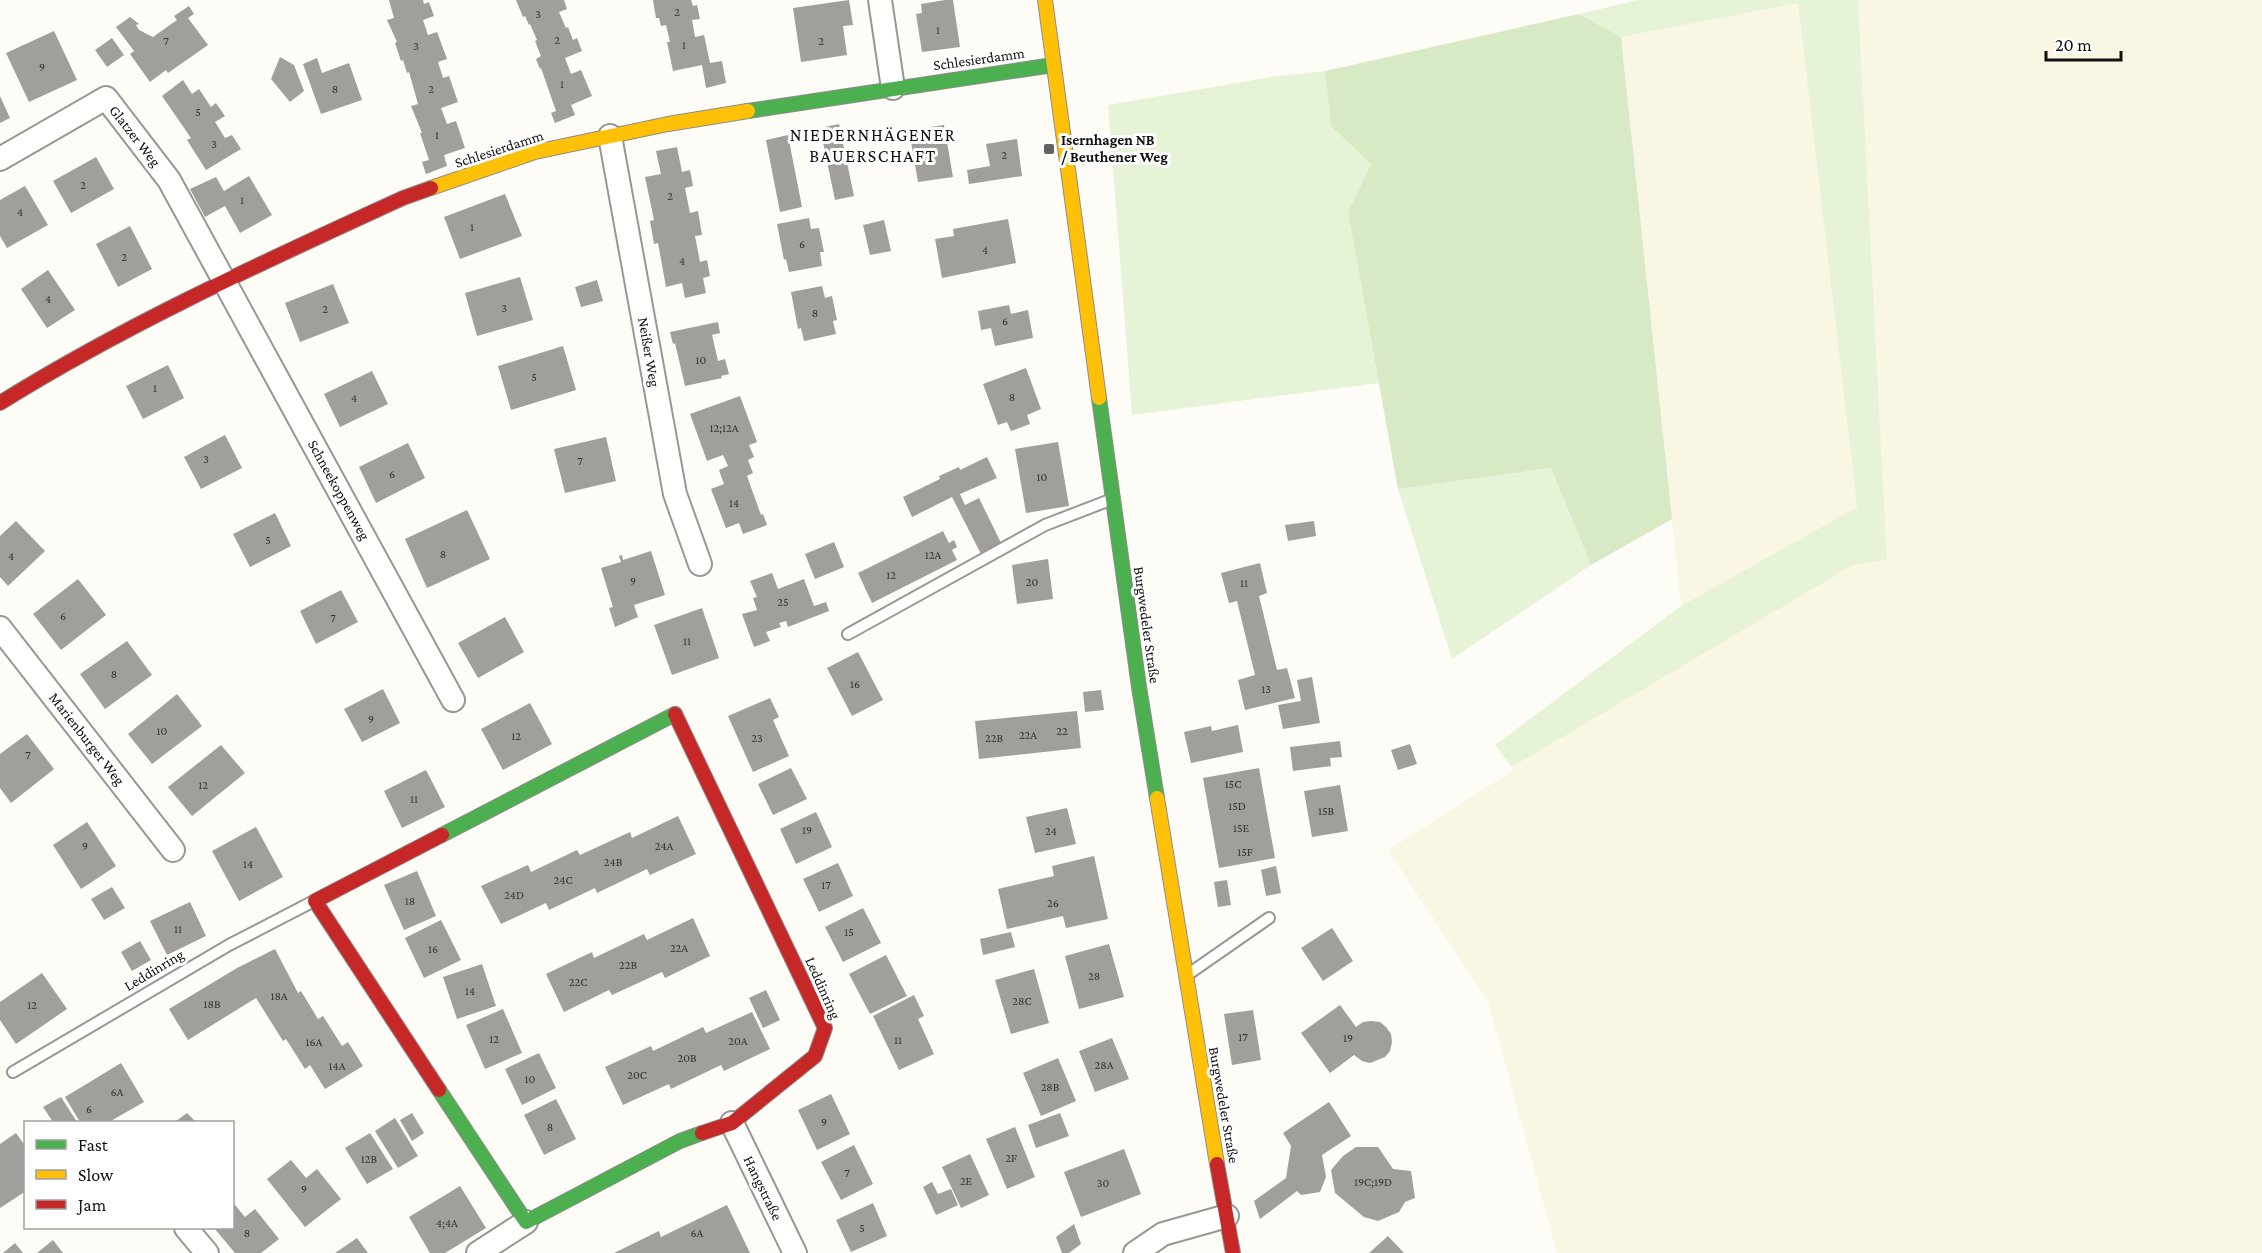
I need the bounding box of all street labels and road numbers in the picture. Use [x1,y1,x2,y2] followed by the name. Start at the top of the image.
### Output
[932,45,1026,73] street label: Schlesierdamm
[105,102,164,170] street label: Glatzer Weg
[453,127,545,171] street label: Schlesierdamm
[634,316,663,388] street label: Neißer Weg
[304,437,373,543] street label: Schneekoppenweg
[1130,565,1163,685] street label: Burgwedeler Straße
[45,690,128,789] street label: Marienburger Weg
[121,946,187,995] street label: Leddinring
[801,954,844,1022] street label: Leddinring
[1205,1045,1242,1165] street label: Burgwedeler Straße
[740,1153,786,1224] street label: Hangstraße

